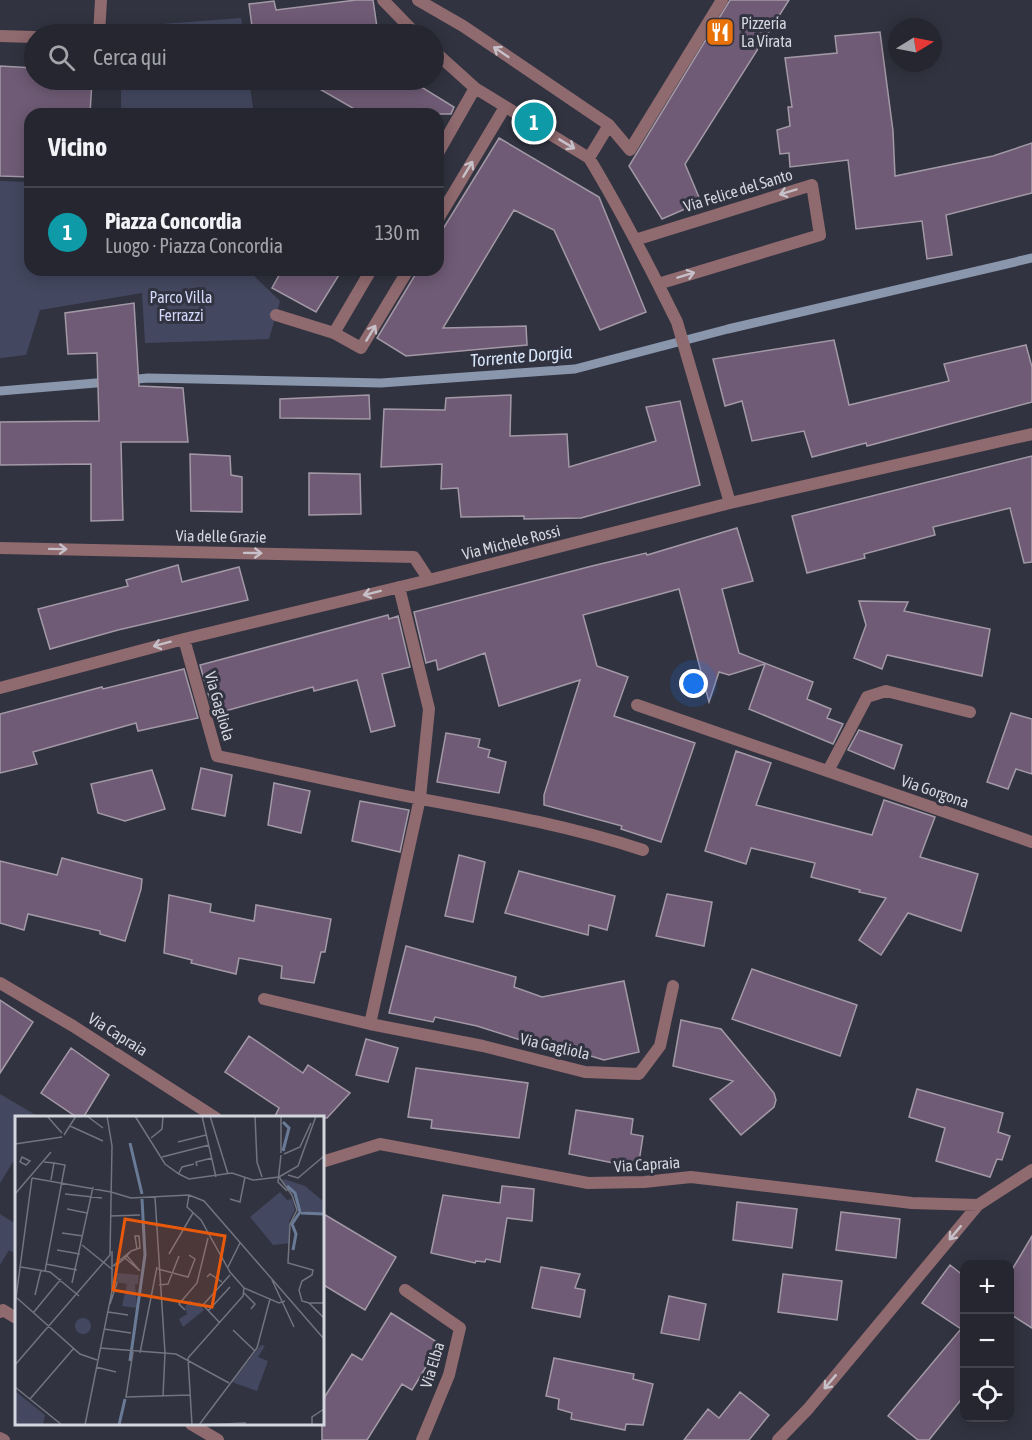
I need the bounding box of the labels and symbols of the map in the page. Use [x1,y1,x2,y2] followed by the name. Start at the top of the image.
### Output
[741,14,792,50] place label: Pizzeria La Virata
[704,16,736,48] restaurant icon: Pizzeria La Virata
[888,18,942,72] north arrow
[494,46,510,58] one-way arrow
[514,100,554,144] pin: 1
[558,139,575,151] one-way arrow
[462,161,474,178] one-way arrow
[681,165,795,215] street label: Via Felice del Santo
[779,187,798,198] one-way arrow
[676,269,695,280] one-way arrow
[150,288,212,324] park label: Parco Villa Ferrazzi
[365,325,377,342] one-way arrow
[469,341,573,371] water label: Torrente Dorgia
[460,521,562,563] street label: Via Michele Rossi
[175,526,267,546] street label: Via delle Grazie
[48,544,68,555] one-way arrow
[243,548,263,559] one-way arrow
[363,588,382,600] one-way arrow
[153,639,172,651] one-way arrow
[201,669,238,743] street label: Via Gagliola
[679,669,708,698] your location
[898,771,971,812] street label: Via Gorgona
[85,1009,151,1060] street label: Via Capraia
[518,1029,592,1064] street label: Via Gagliola
[15,1116,324,1425] inset map
[613,1153,681,1176] street label: Via Capraia
[948,1225,962,1240] one-way arrow
[416,1340,448,1390] street label: Via Elba
[824,1374,837,1390] one-way arrow

